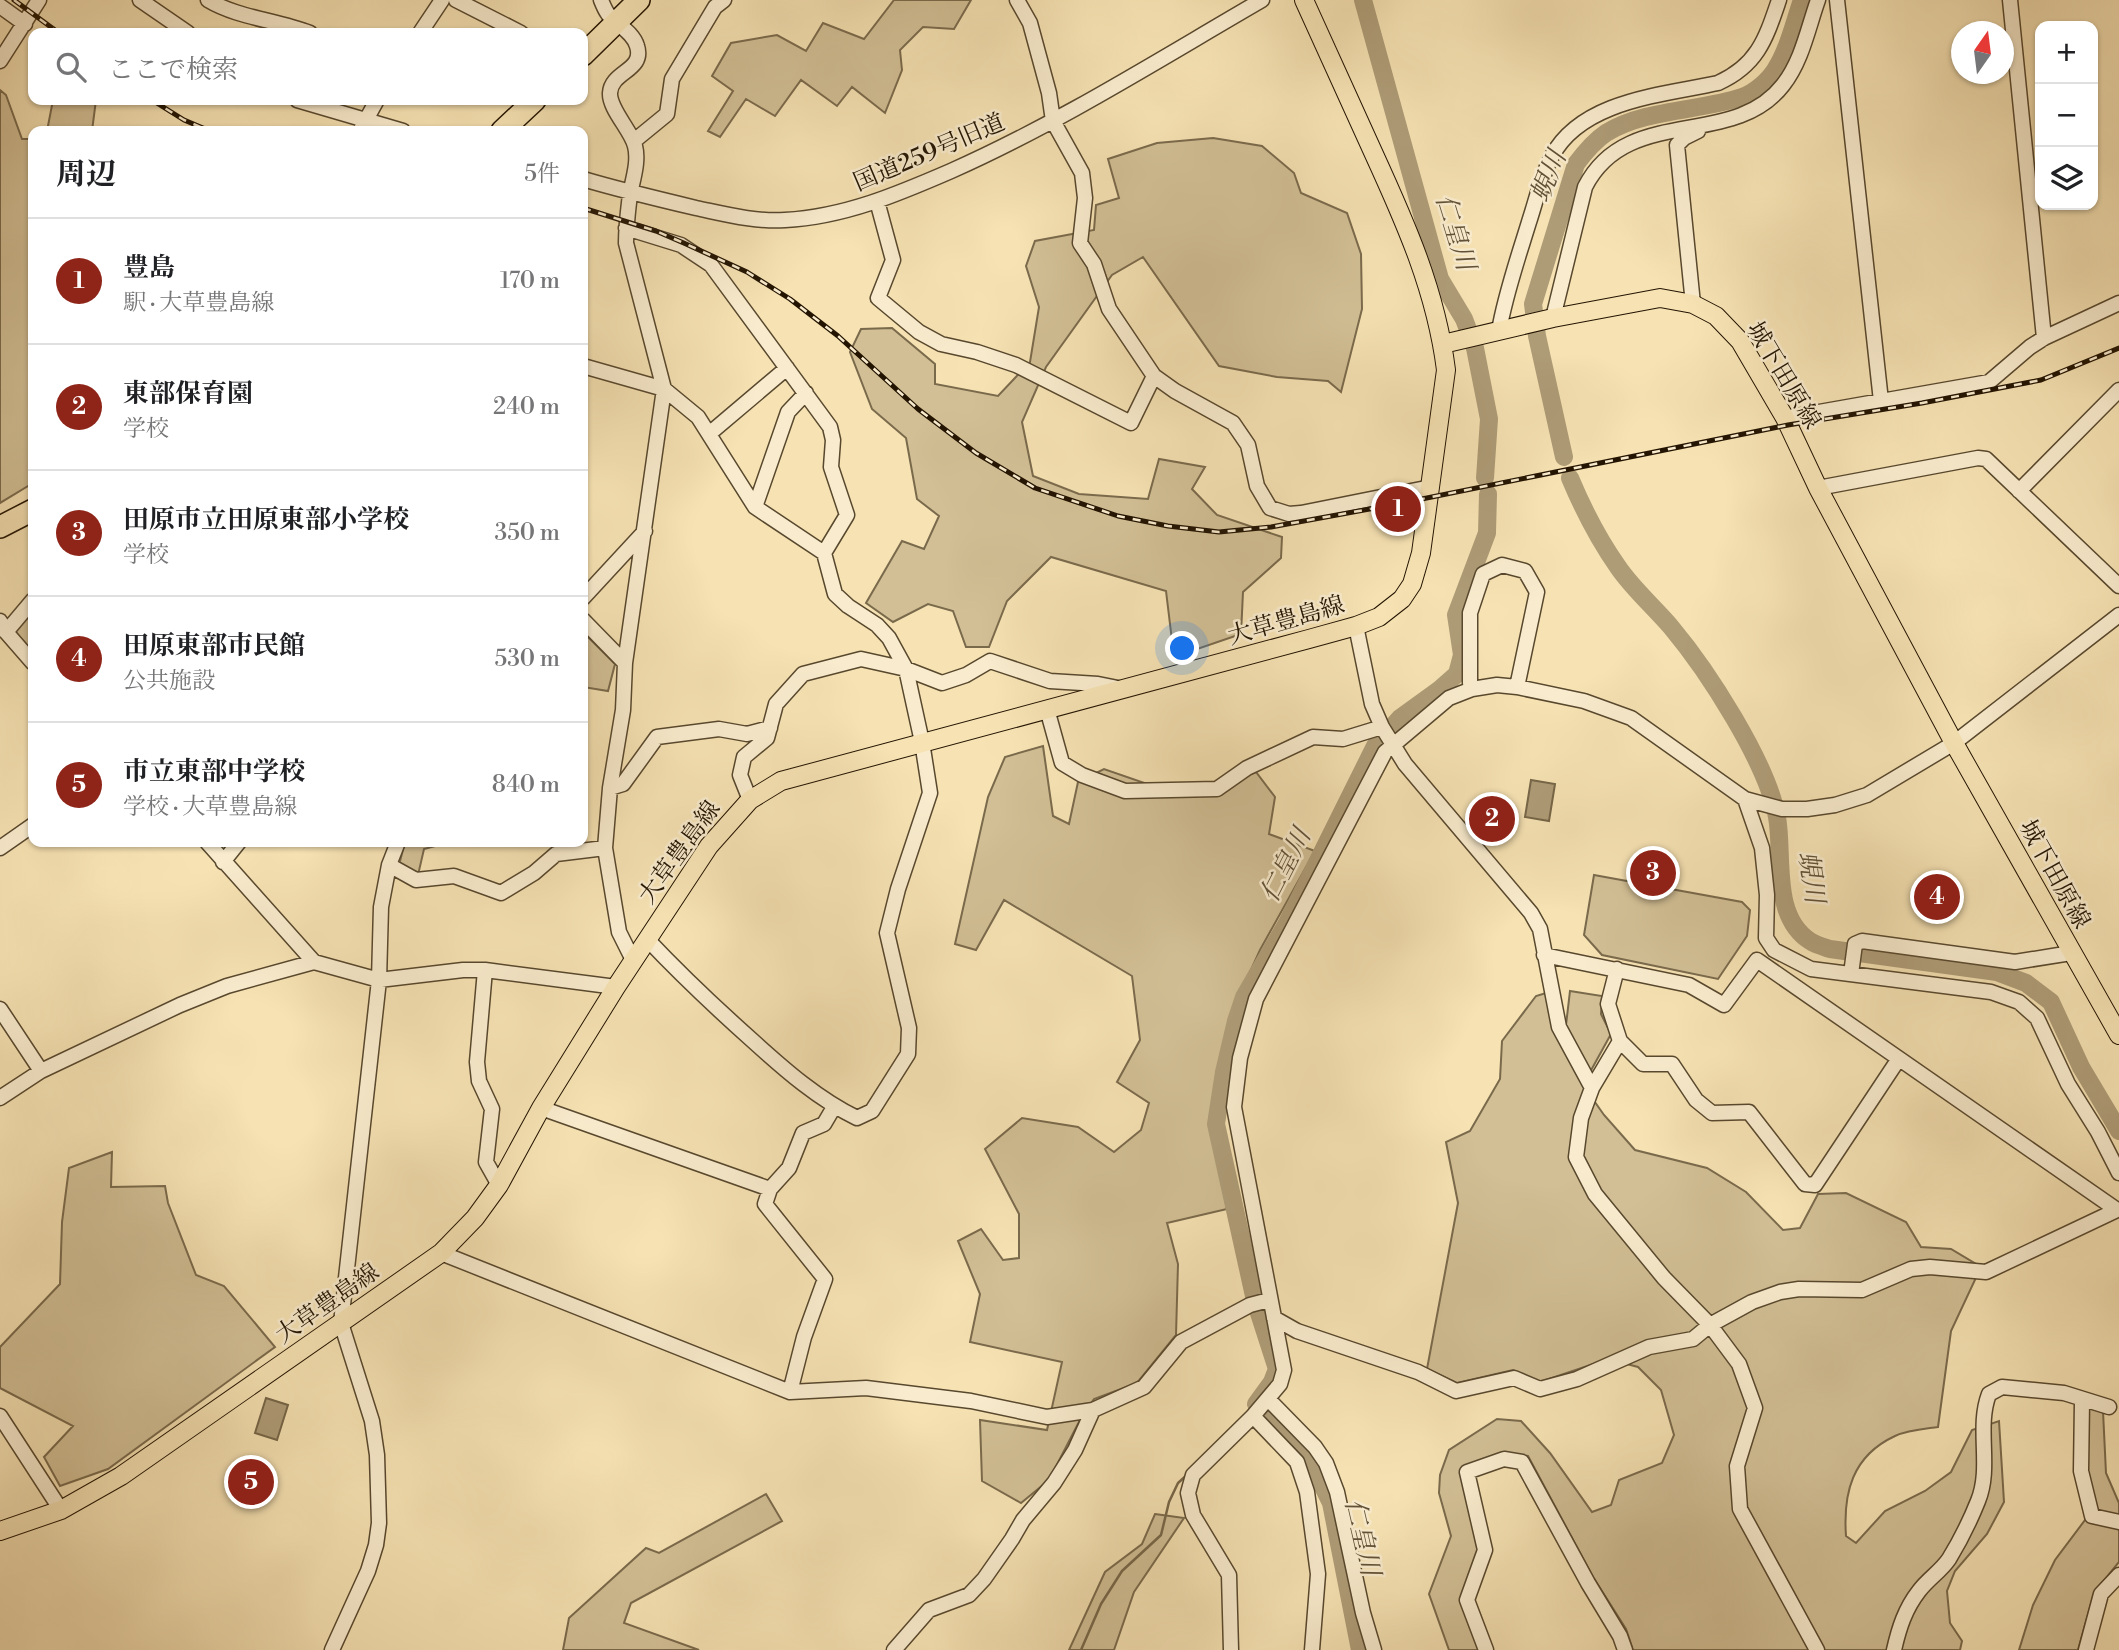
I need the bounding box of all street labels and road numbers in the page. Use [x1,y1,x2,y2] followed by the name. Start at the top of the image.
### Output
[849,108,1010,198] street label: 国道259号旧道
[1739,316,1827,435] street label: 城下田原線
[1224,590,1348,652] street label: 大草豊島線
[632,795,727,910] street label: 大草豊島線
[2012,815,2096,934] street label: 城下田原線
[270,1257,385,1351] street label: 大草豊島線

